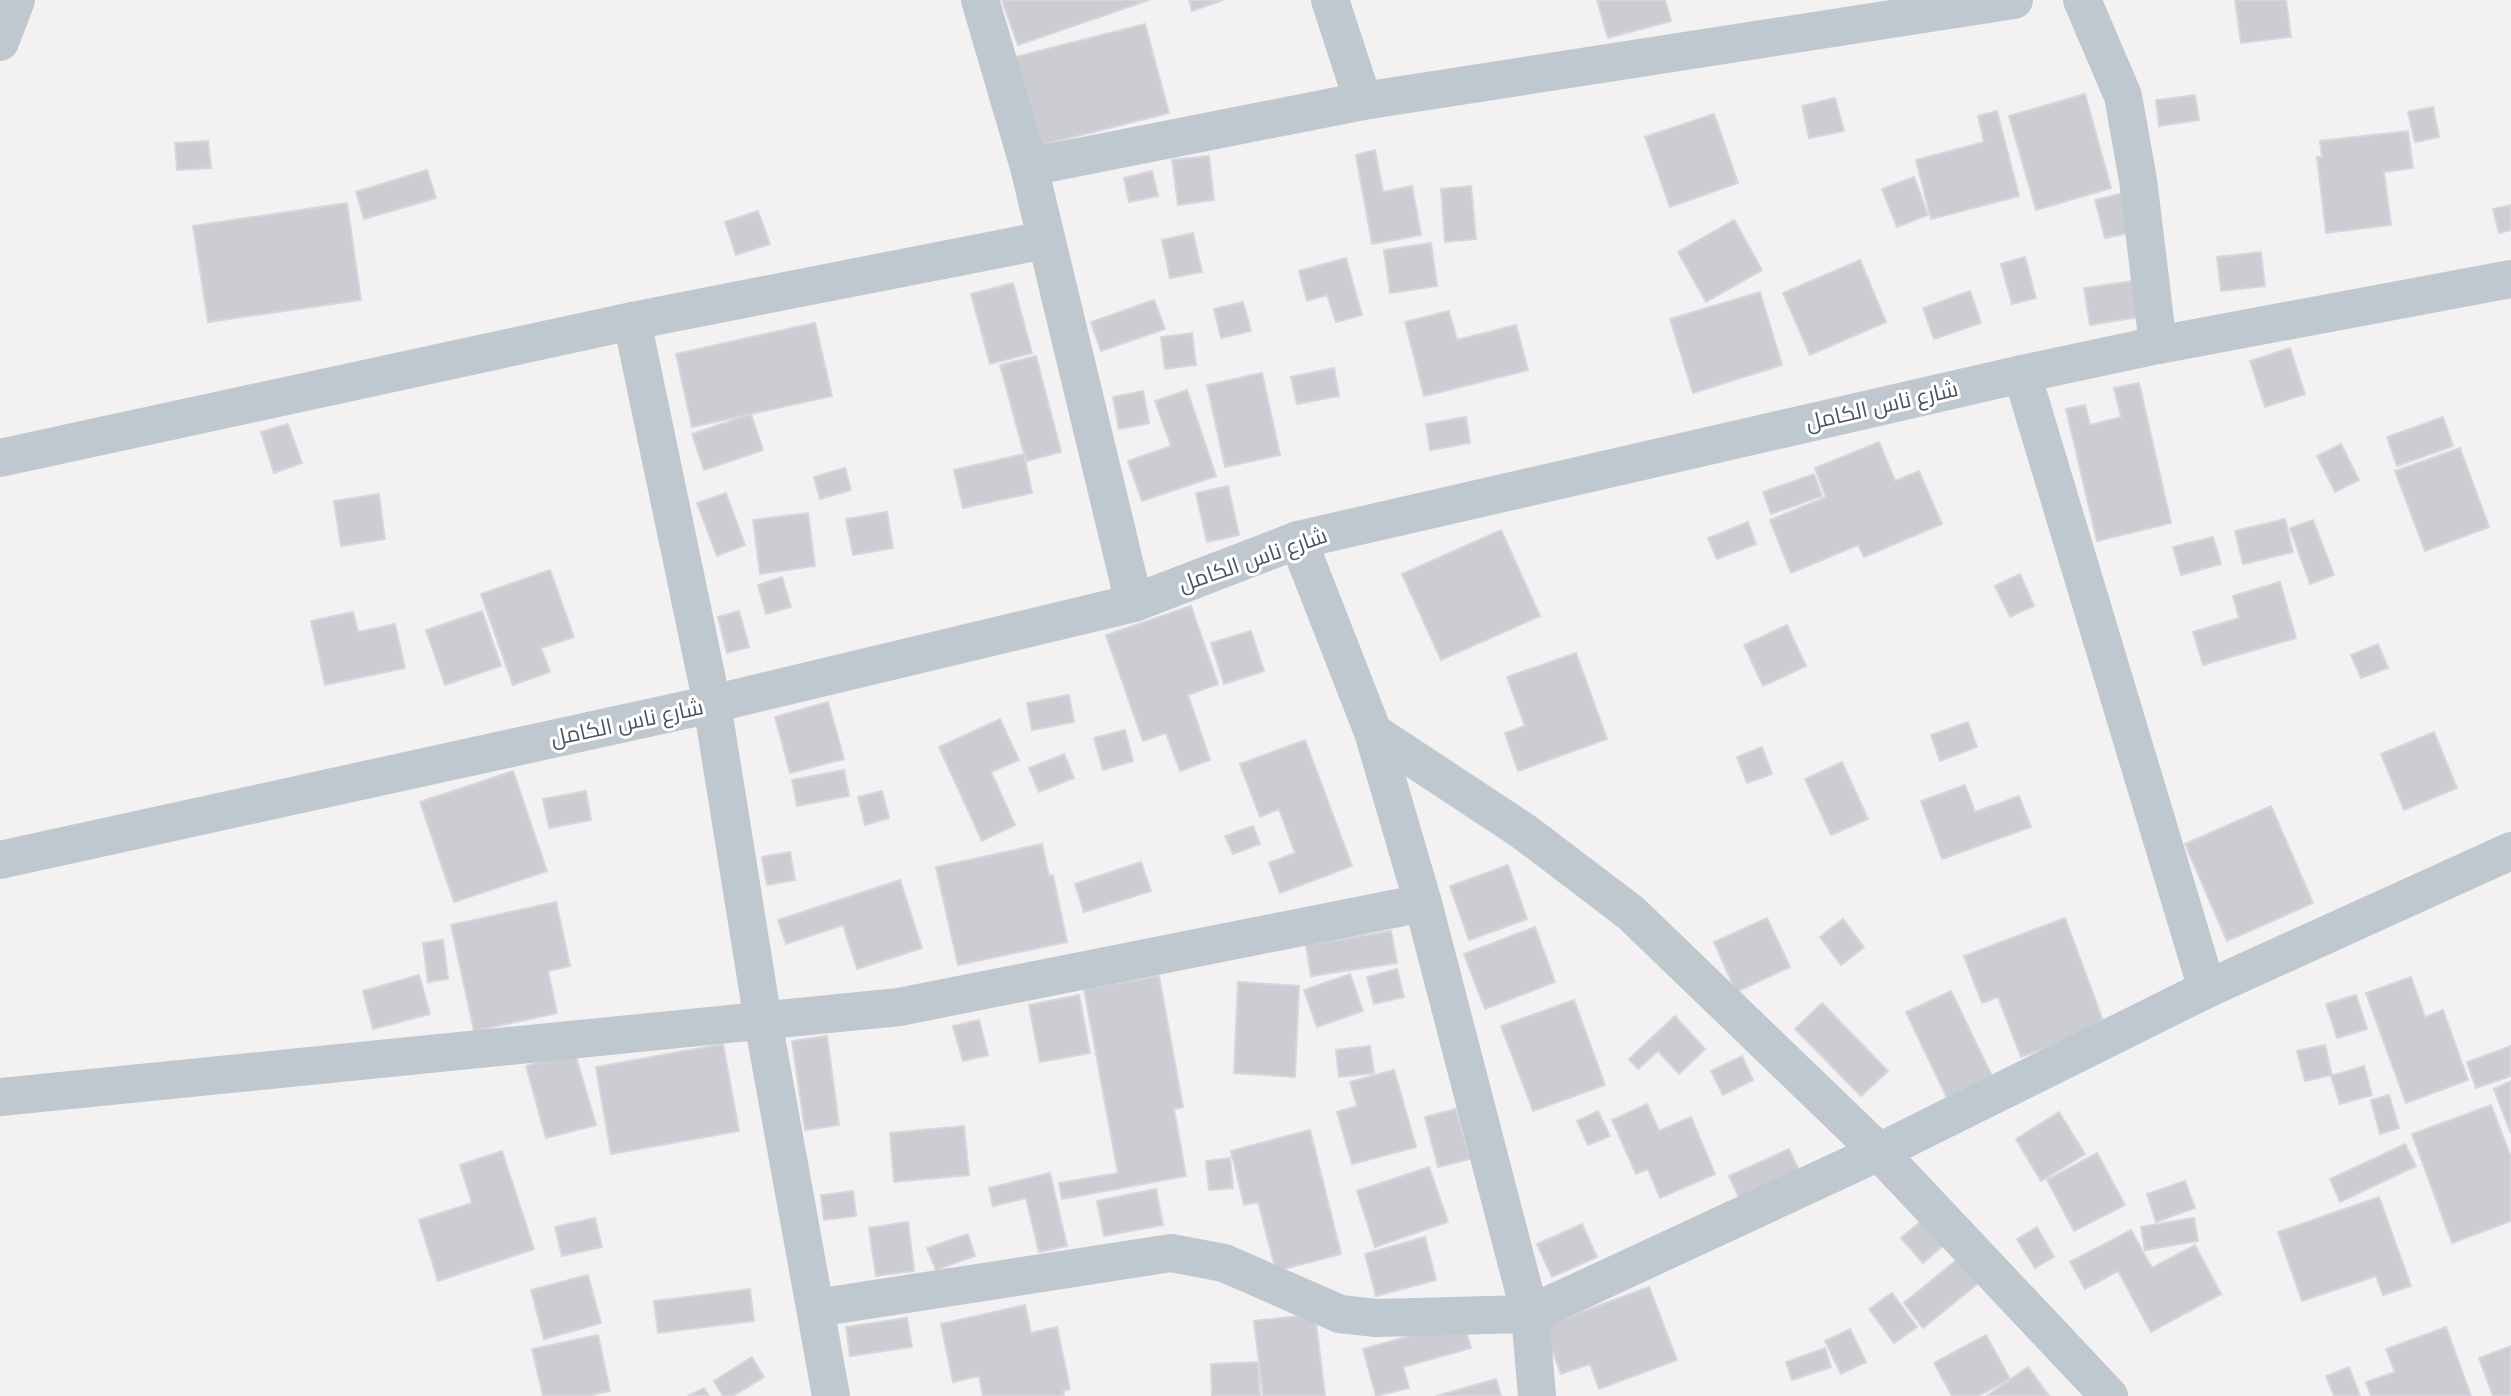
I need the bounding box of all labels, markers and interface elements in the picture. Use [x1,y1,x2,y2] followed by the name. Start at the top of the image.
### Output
[1803,376,1961,437] street label: شارع ناس الكامل
[1175,522,1331,599] street label: شارع ناس الكامل
[548,694,706,753] street label: شارع ناس الكامل

